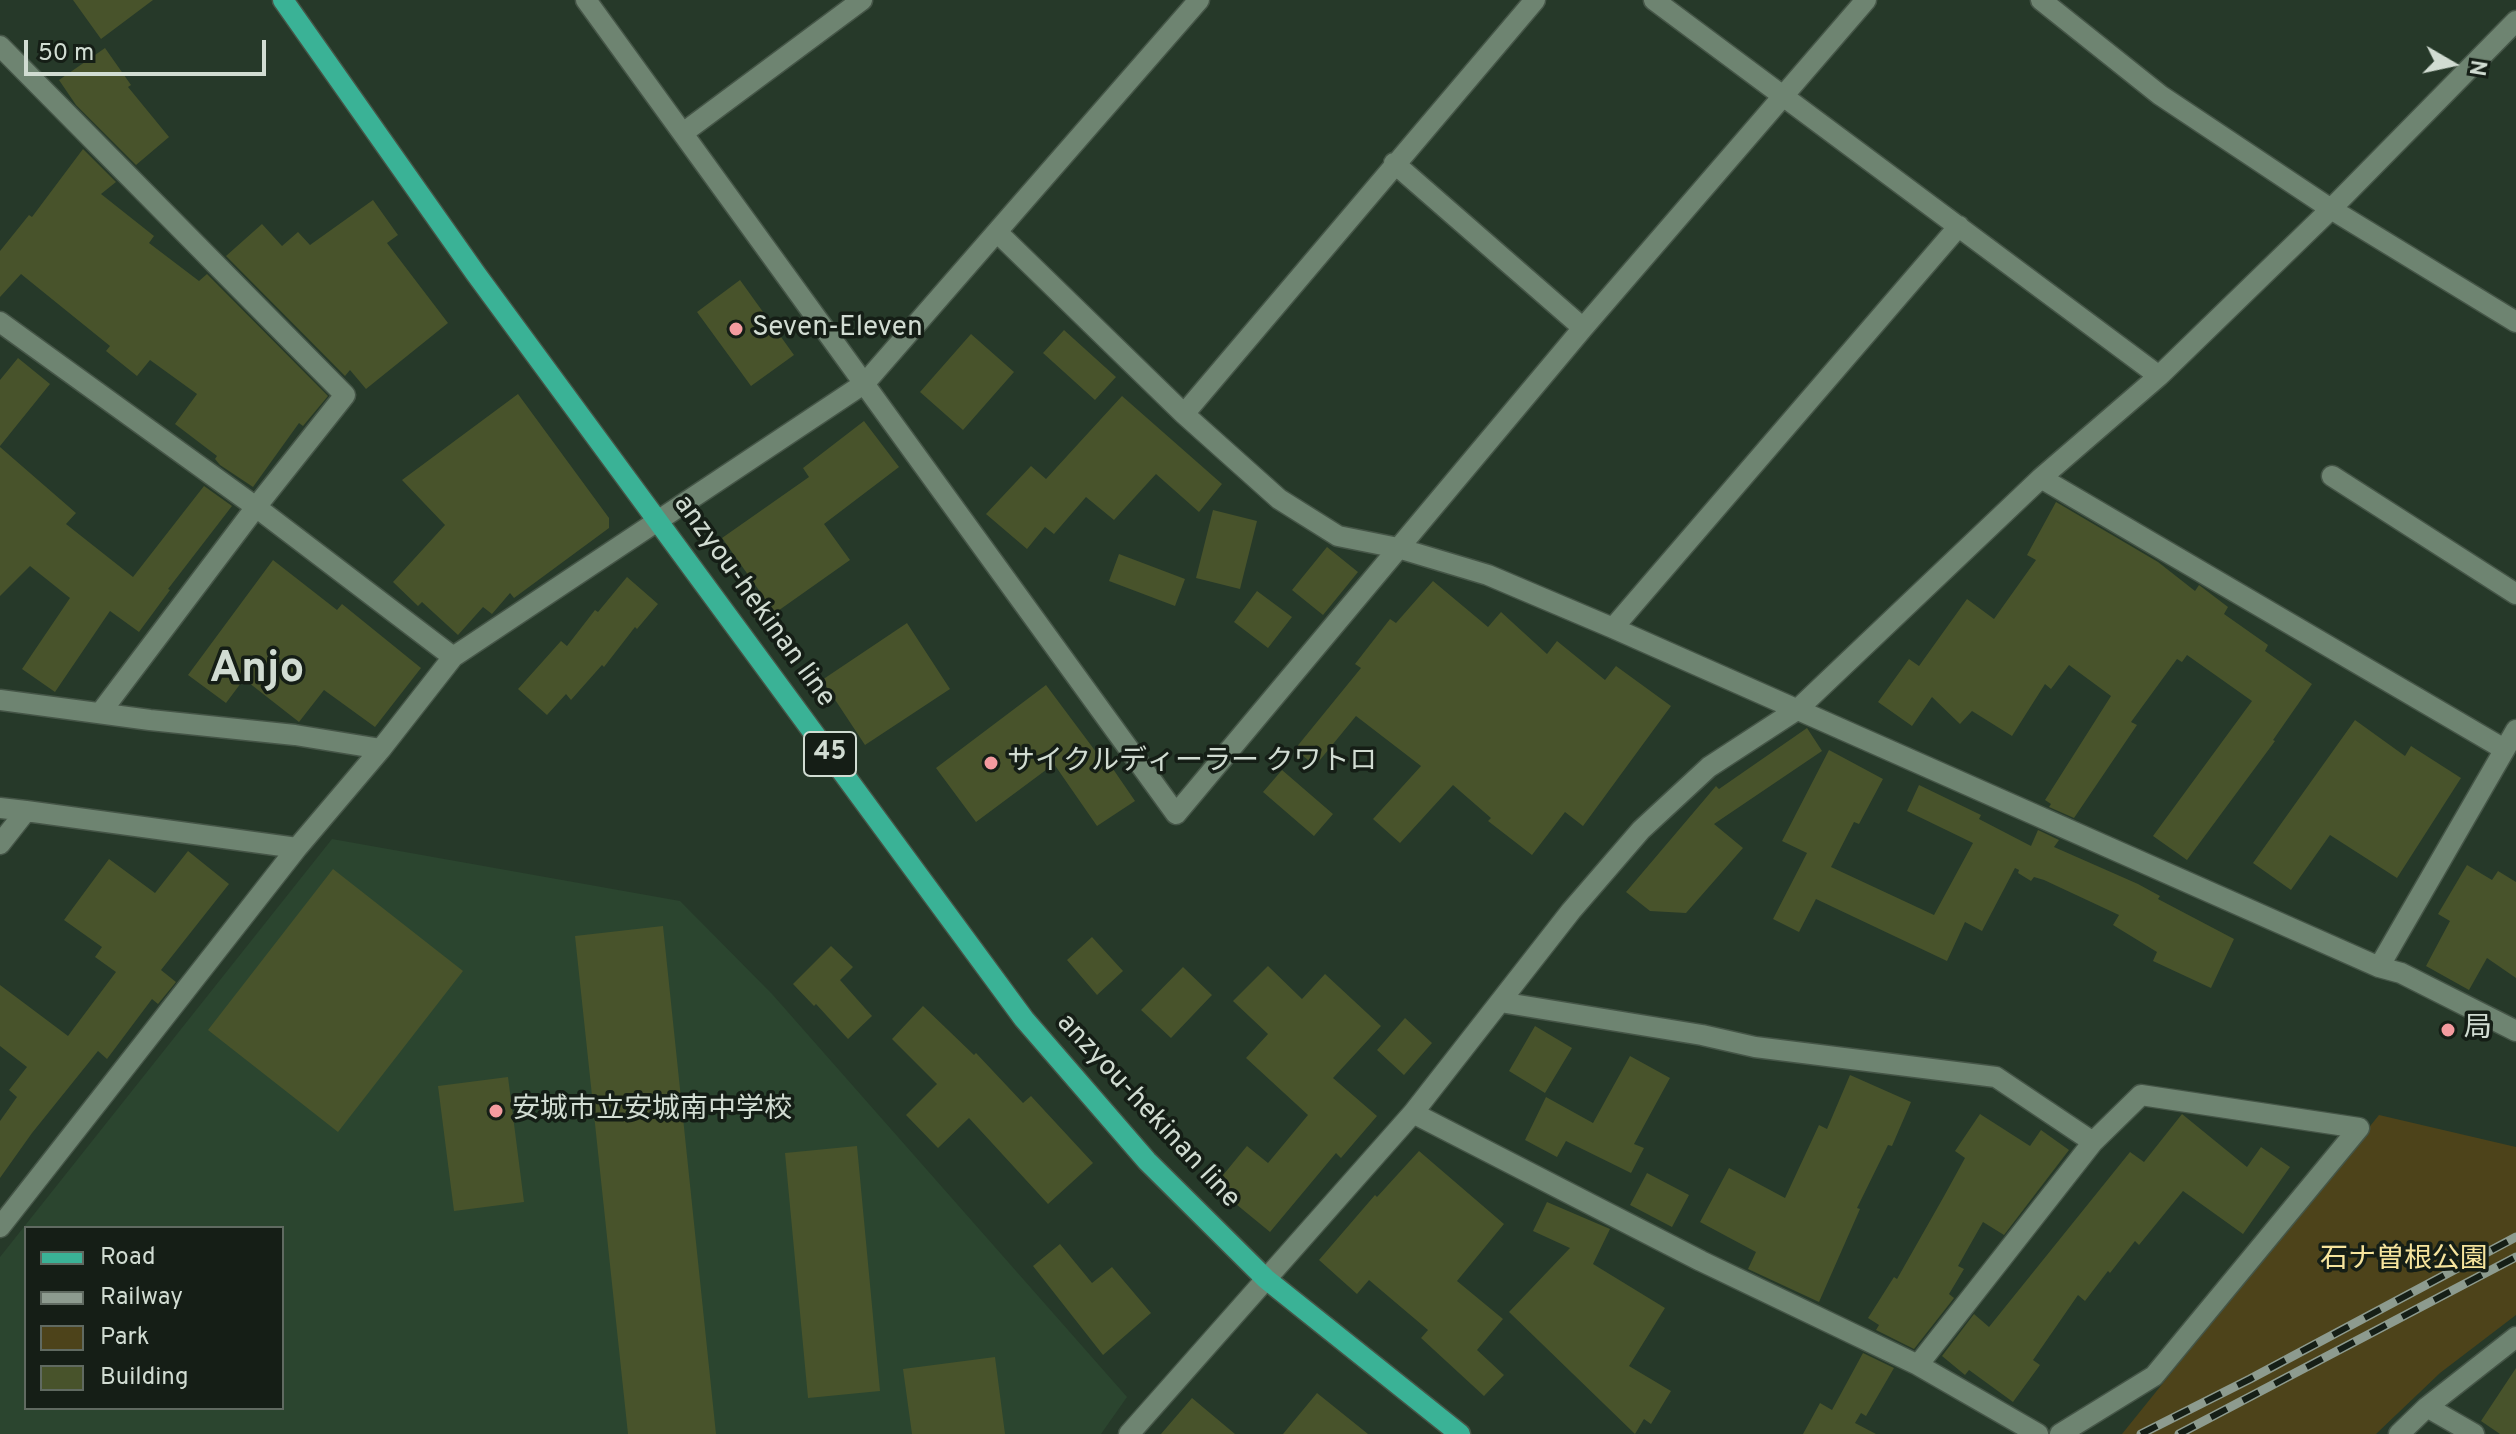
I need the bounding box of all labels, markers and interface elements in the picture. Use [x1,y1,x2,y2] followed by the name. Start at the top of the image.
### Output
[28,24,270,74] scale bar
[2412,24,2492,104] north arrow
[38,39,94,69] text: 50 m
[2462,58,2491,78] text: N
[752,312,923,346] place label: Seven-Eleven
[727,320,745,338] marker: Seven-Eleven
[665,489,841,715] street label: anzyou-hekinan line
[210,646,304,698] district label: Anjo
[804,732,856,776] road number: 45
[1007,746,1378,780] place label: サイクルディーラー クワトロ
[982,754,1000,772] marker: サイクルディーラー クワトロ
[1048,1008,1246,1216] street label: anzyou-hekinan line
[2464,1013,2492,1047] place label: 局
[2439,1021,2457,1039] marker: 局
[512,1094,792,1128] place label: 安城市立安城南中学校
[487,1102,505,1120] marker: 安城市立安城南中学校
[24,1226,284,1410] legend
[100,1243,156,1273] text: Road
[2320,1244,2488,1278] park label: 石ナ曽根公園
[100,1283,183,1313] text: Railway
[100,1323,150,1353] text: Park
[100,1363,189,1393] text: Building

